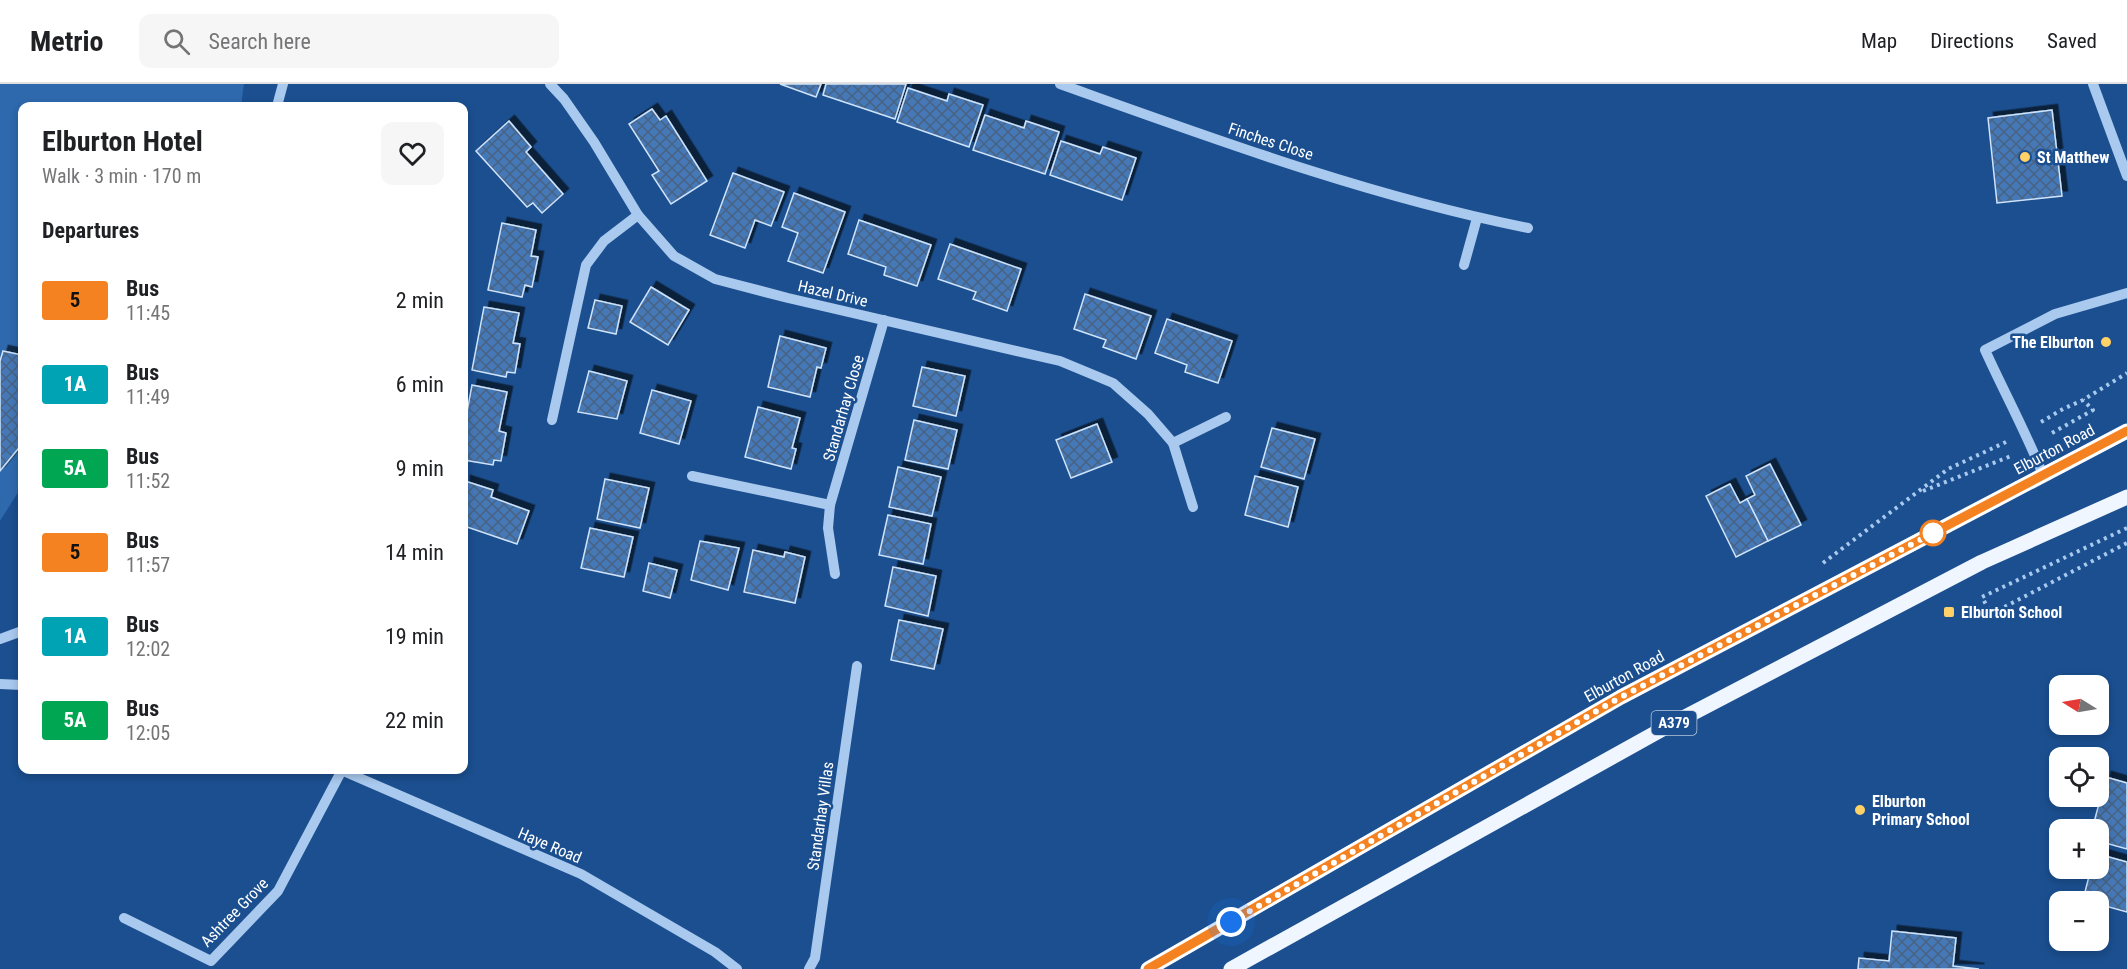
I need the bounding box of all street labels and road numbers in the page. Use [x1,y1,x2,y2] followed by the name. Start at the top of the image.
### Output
[1226,119,1316,164] street label: Finches Close
[796,276,870,311] street label: Hazel Drive
[819,353,868,464] street label: Standarhay Close
[2011,420,2098,479] street label: Elburton Road
[1581,647,1668,706] street label: Elburton Road
[1652,711,1696,735] road number: A379
[803,761,838,872] street label: Standarhay Villas
[515,824,585,867] street label: Haye Road
[197,874,272,951] street label: Ashtree Grove

